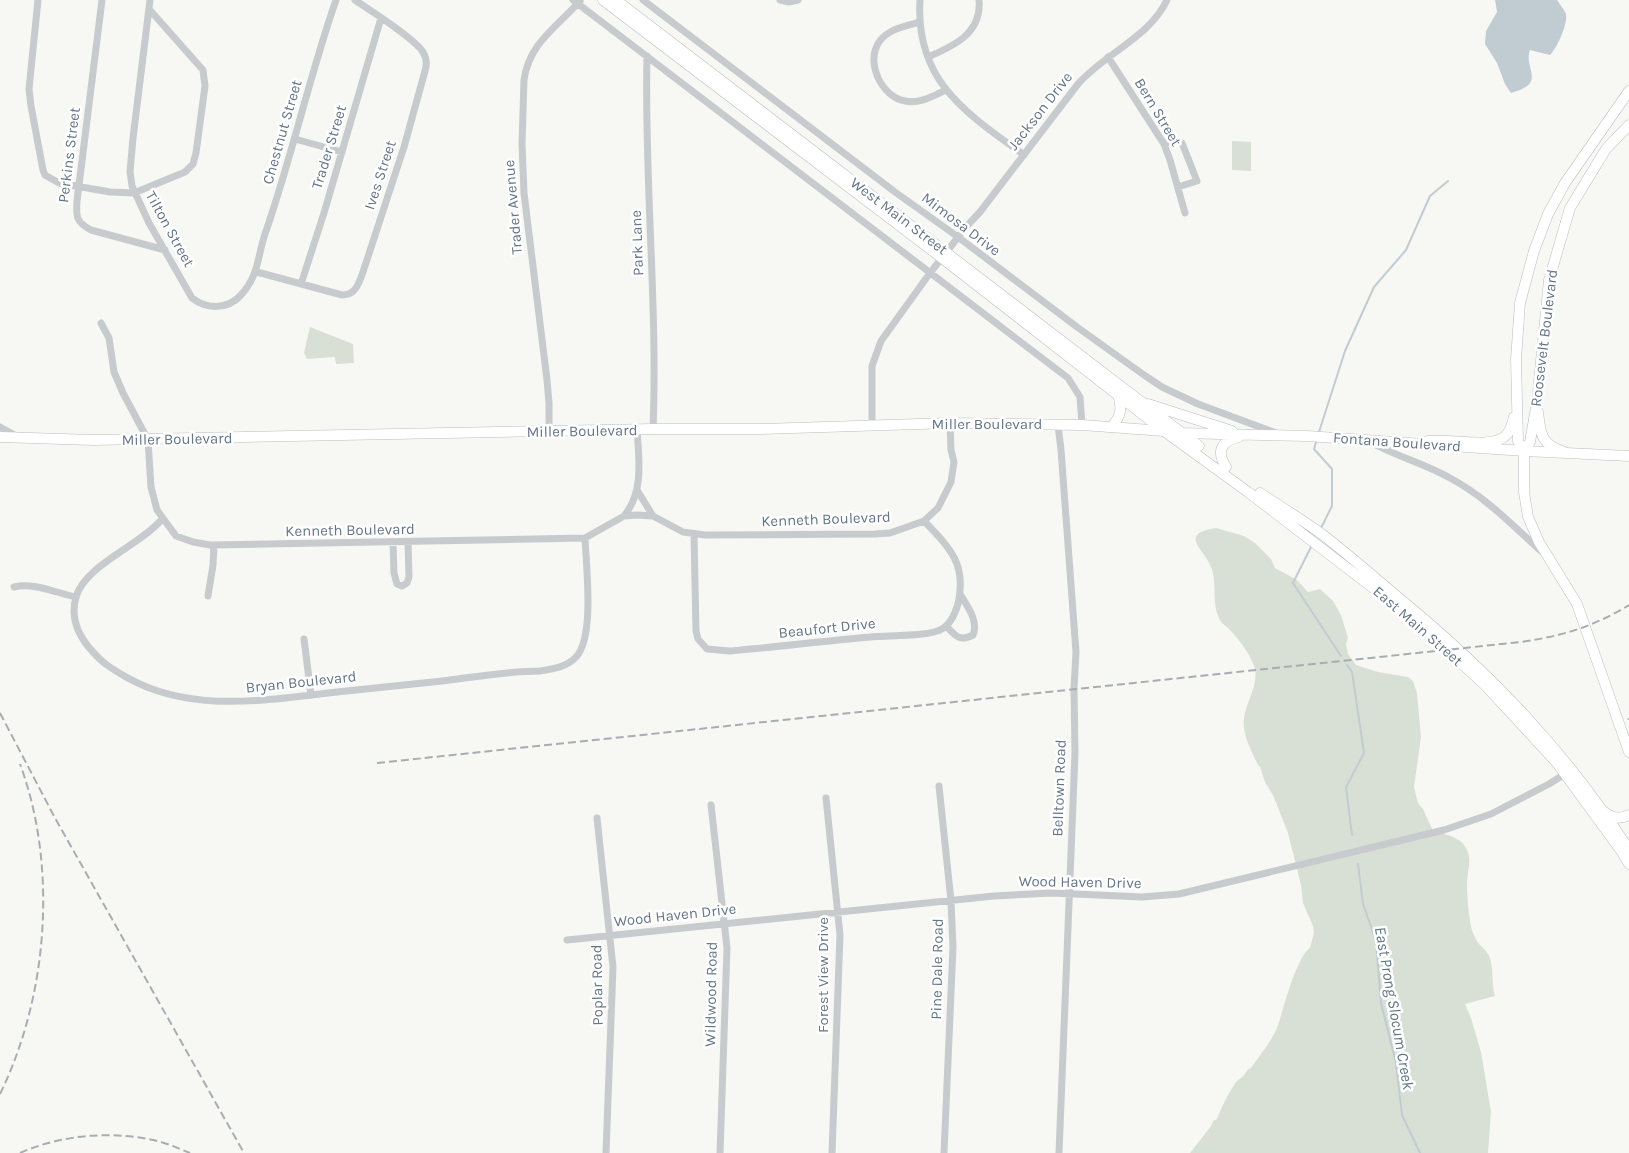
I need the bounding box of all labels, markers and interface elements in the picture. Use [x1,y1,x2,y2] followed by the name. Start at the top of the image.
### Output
[1004,68,1076,154] street label: Jackson Drive
[1131,75,1186,150] street label: Bern Street
[258,77,306,186] street label: Chestnut Street
[308,103,350,191] street label: Trader Street
[54,106,84,204] street label: Perkins Street
[360,138,400,212] street label: Ives Street
[500,159,526,255] street label: Trader Avenue
[847,174,951,259] street label: West Main Street
[142,188,198,270] street label: Tilton Street
[918,188,1004,260] street label: Mimosa Drive
[627,210,647,276] street label: Park Lane
[1527,268,1561,408] street label: Roosevelt Boulevard
[932,415,1042,433] street label: Miller Boulevard
[526,421,638,441] street label: Miller Boulevard
[121,429,233,449] street label: Miller Boulevard
[1332,429,1462,455] street label: Fontana Boulevard
[761,508,891,530] street label: Kenneth Boulevard
[285,520,415,540] street label: Kenneth Boulevard
[1369,582,1467,670] street label: East Main Street
[778,614,876,642] street label: Beaufort Drive
[245,667,357,697] street label: Bryan Boulevard
[1048,739,1070,837] street label: Belltown Road
[1018,872,1142,892] street label: Wood Haven Drive
[613,900,737,930] street label: Wood Haven Drive
[814,917,832,1033] street label: Forest View Drive
[927,918,947,1020] street label: Pine Dale Road
[1371,925,1418,1092] water label: East Prong Slocum Creek
[701,941,721,1047] street label: Wildwood Road
[587,944,607,1026] street label: Poplar Road

